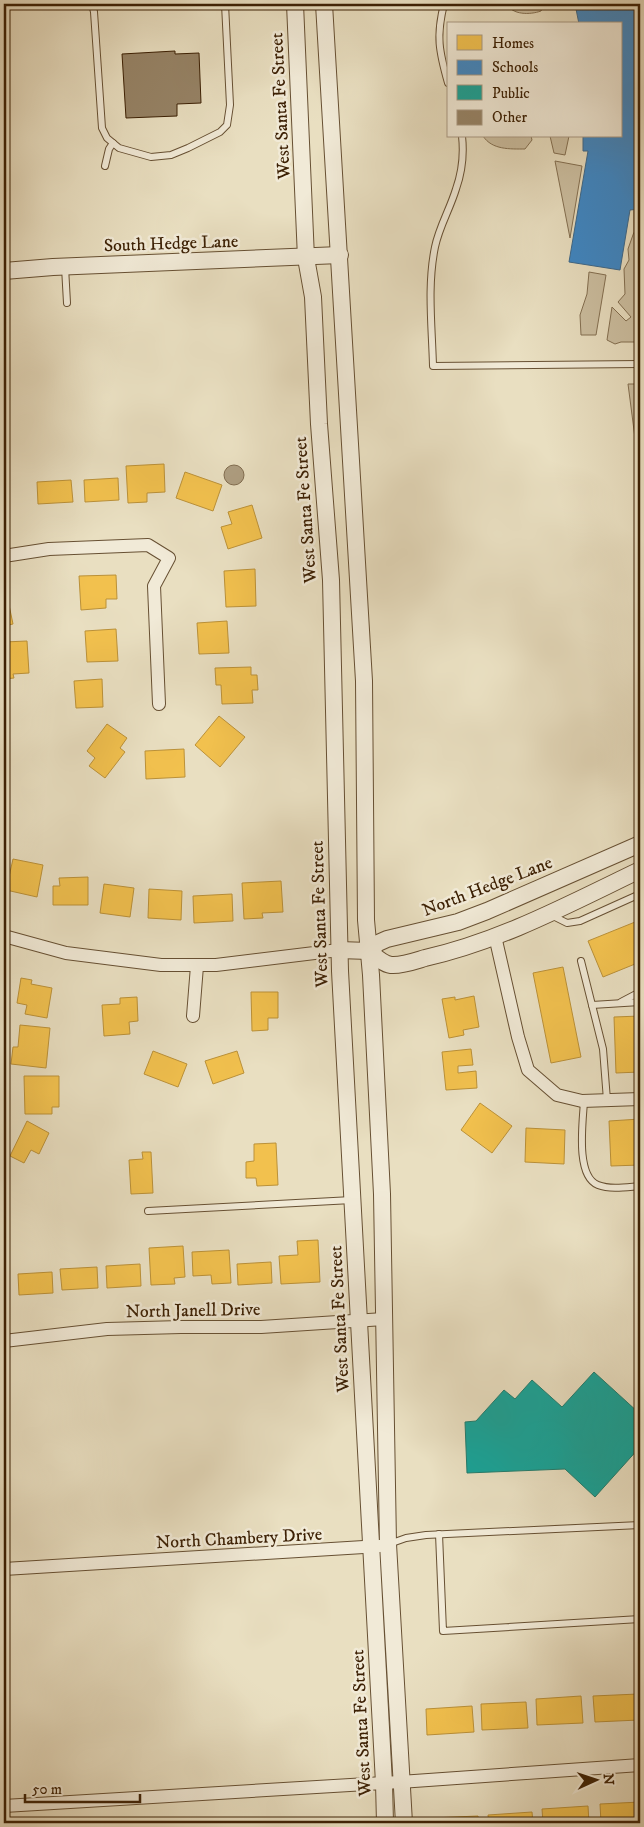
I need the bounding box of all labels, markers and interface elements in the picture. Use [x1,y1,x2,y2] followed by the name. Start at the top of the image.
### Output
[447,22,622,138] legend
[266,32,296,181] street label: West Santa Fe Street
[492,34,534,53] text: Homes
[492,58,538,77] text: Schools
[492,84,530,103] text: Public
[492,108,527,127] text: Other
[103,231,239,257] street label: South Hedge Lane
[290,436,322,585] street label: West Santa Fe Street
[306,840,334,989] street label: West Santa Fe Street
[419,852,556,922] street label: North Hedge Lane
[325,1245,355,1394] street label: West Santa Fe Street
[125,1299,261,1323] street label: North Janell Drive
[155,1524,323,1554] street label: North Chambery Drive
[347,1649,377,1798] street label: West Santa Fe Street
[572,1754,622,1804] north arrow
[25,1772,140,1804] scale bar
[599,1773,617,1786] text: N
[32,1780,62,1799] text: 50 m

